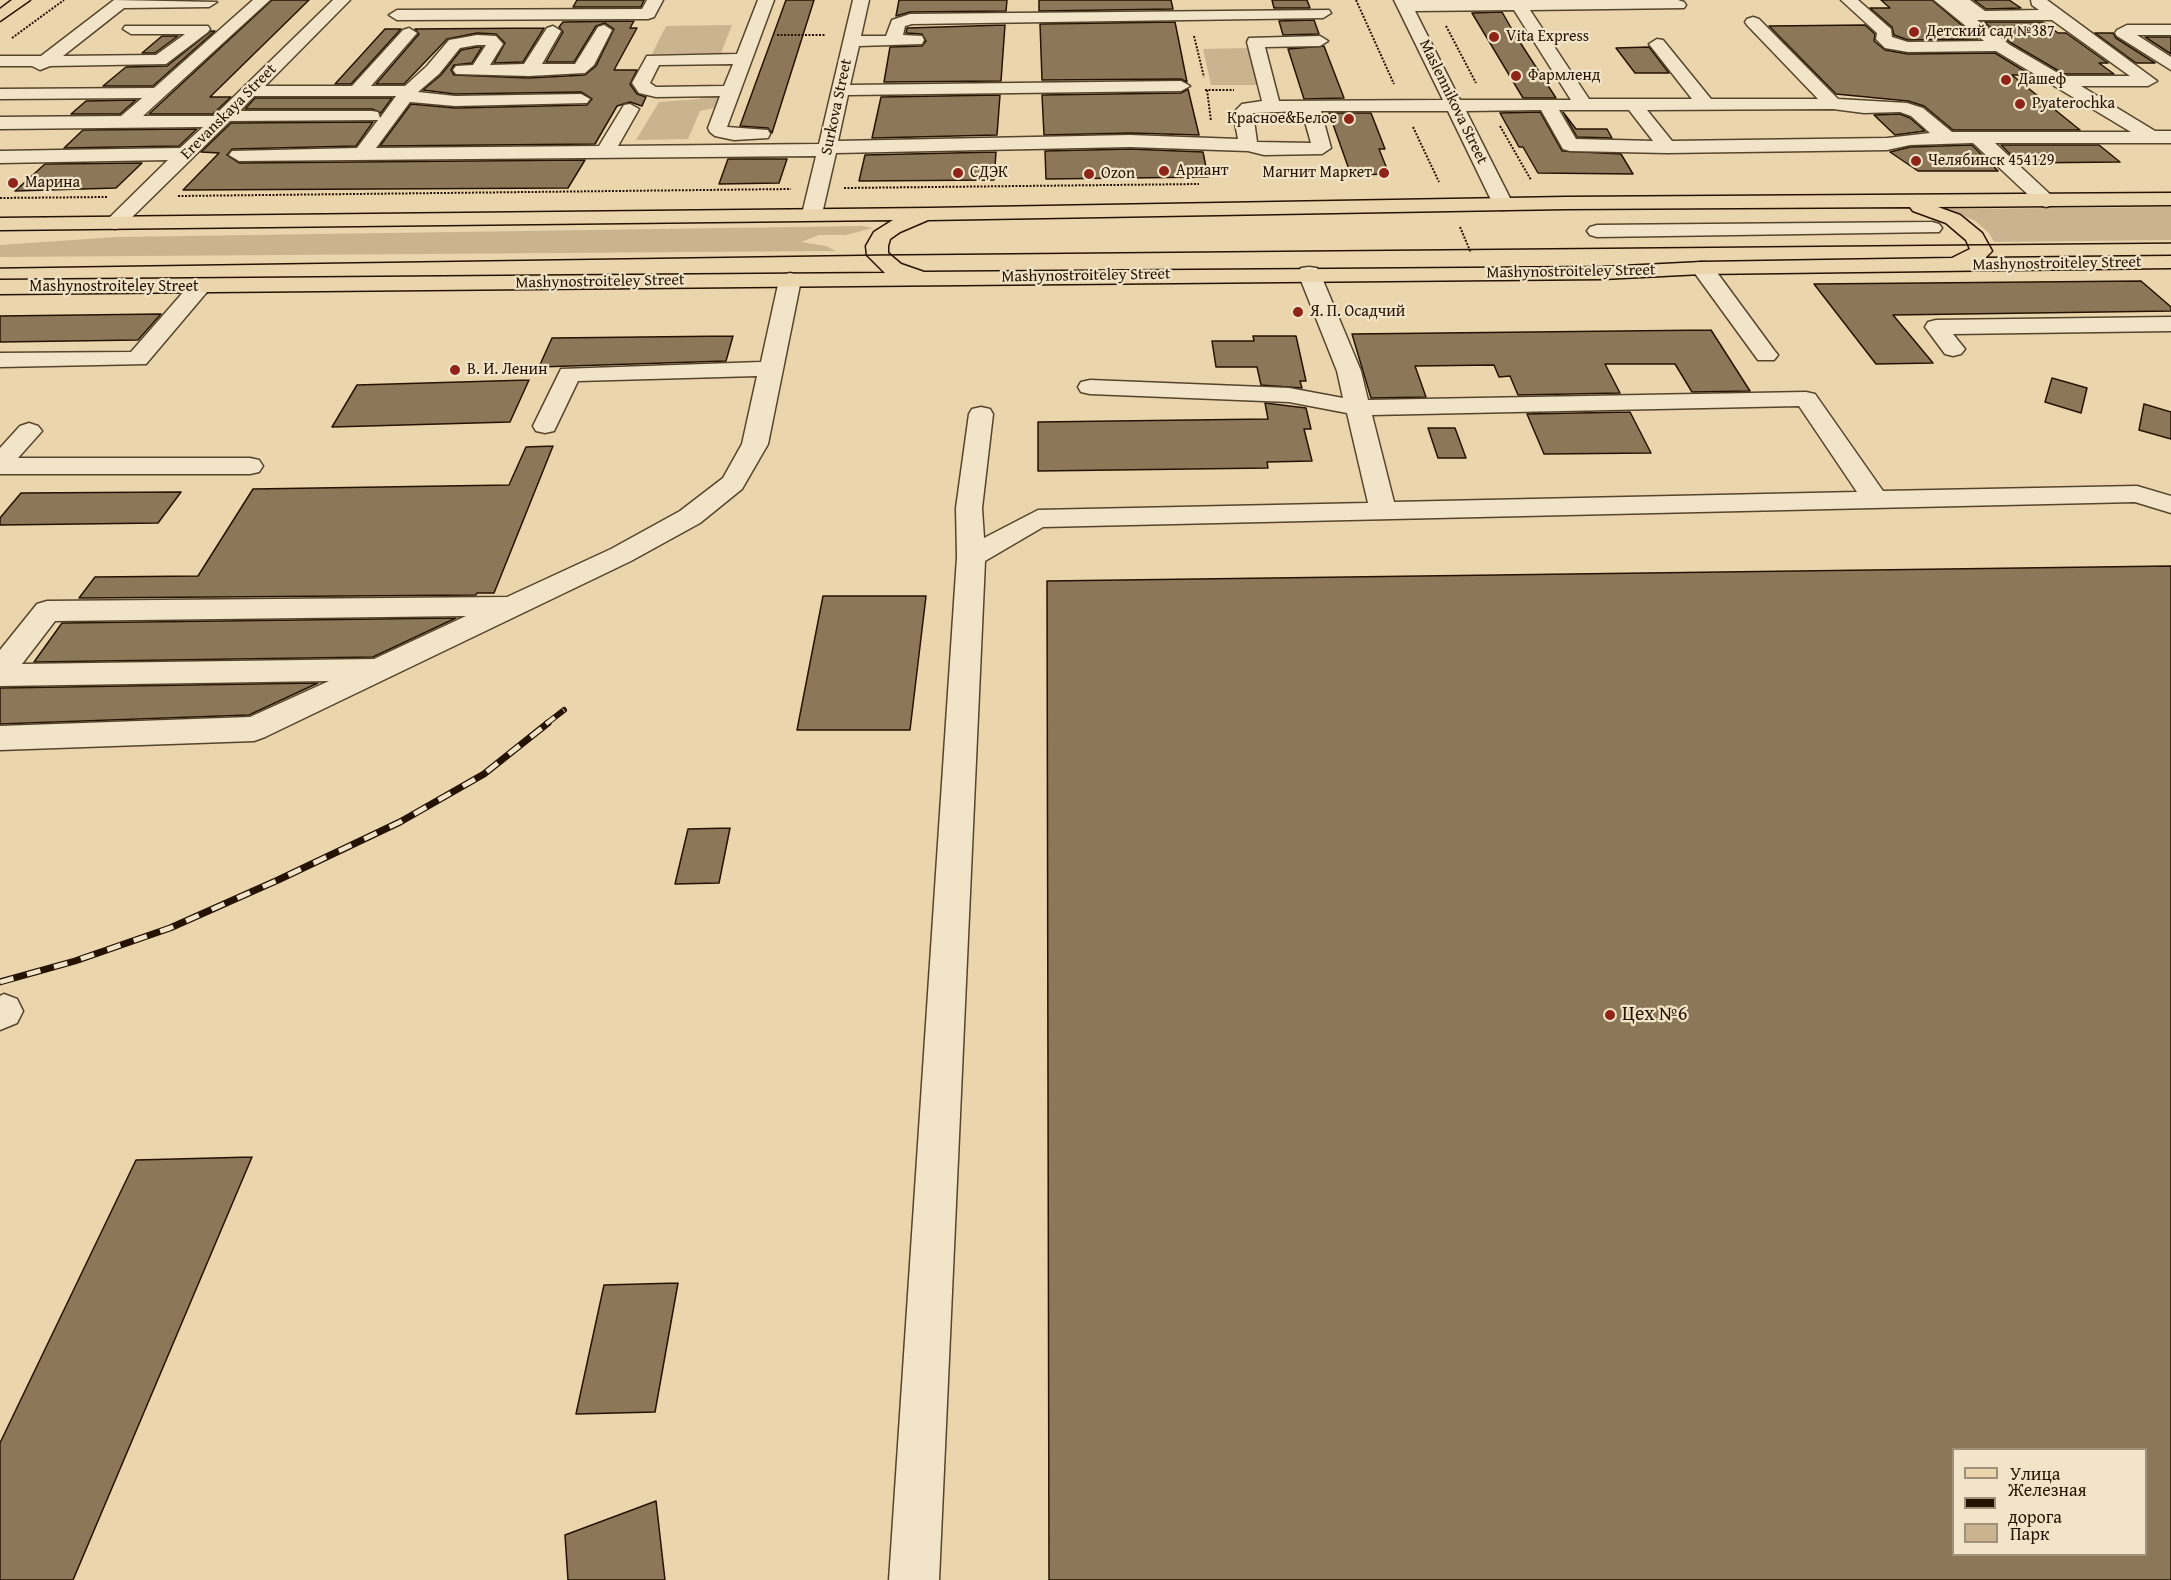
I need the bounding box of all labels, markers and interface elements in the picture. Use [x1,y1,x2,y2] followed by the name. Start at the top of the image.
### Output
[1926,22,2055,42] place label: Детский сад №387
[1907,25,1921,39] marker: Детский сад №387
[1506,27,1589,47] place label: Vita Express
[1487,30,1501,44] marker: Vita Express
[1414,37,1492,167] street label: Maslennikova Street
[817,57,857,157] street label: Surkova Street
[177,60,281,164] street label: Erevanskaya Street
[1528,66,1600,86] place label: Фармленд
[1509,69,1523,83] marker: Фармленд
[2018,70,2066,90] place label: Дашеф
[1999,73,2013,87] marker: Дашеф
[2032,94,2115,114] place label: Pyaterochka
[2013,97,2027,111] marker: Pyaterochka
[1227,109,1337,129] place label: Красное&Белое
[1342,112,1356,126] marker: Красное&Белое
[1928,151,2054,171] place label: Челябинск 454129
[1909,154,1923,168] marker: Челябинск 454129
[1176,161,1228,181] place label: Ариант
[970,163,1008,183] place label: СДЭК
[1263,163,1372,183] place label: Магнит Маркет
[1101,164,1135,184] place label: Ozon
[1157,164,1171,178] marker: Ариант
[951,166,965,180] marker: СДЭК
[1377,166,1391,180] marker: Магнит Маркет
[1082,167,1096,181] marker: Ozon
[25,173,80,193] place label: Марина
[6,176,20,190] marker: Марина
[1972,253,2142,275] street label: Mashynostroiteley Street
[1486,261,1656,283] street label: Mashynostroiteley Street
[1001,265,1171,287] street label: Mashynostroiteley Street
[515,271,685,293] street label: Mashynostroiteley Street
[29,277,199,297] street label: Mashynostroiteley Street
[1310,302,1405,322] place label: Я. П. Осадчий
[1291,305,1305,319] marker: Я. П. Осадчий
[467,360,547,380] place label: В. И. Ленин
[448,363,462,377] marker: В. И. Ленин
[1622,1003,1687,1027] place label: Цех №6
[1603,1008,1617,1022] marker: Цех №6
[1952,1448,2147,1556] legend
[2010,1460,2060,1487] text: Улица
[2008,1476,2087,1530] text: Железная дорога
[2010,1520,2049,1547] text: Парк

